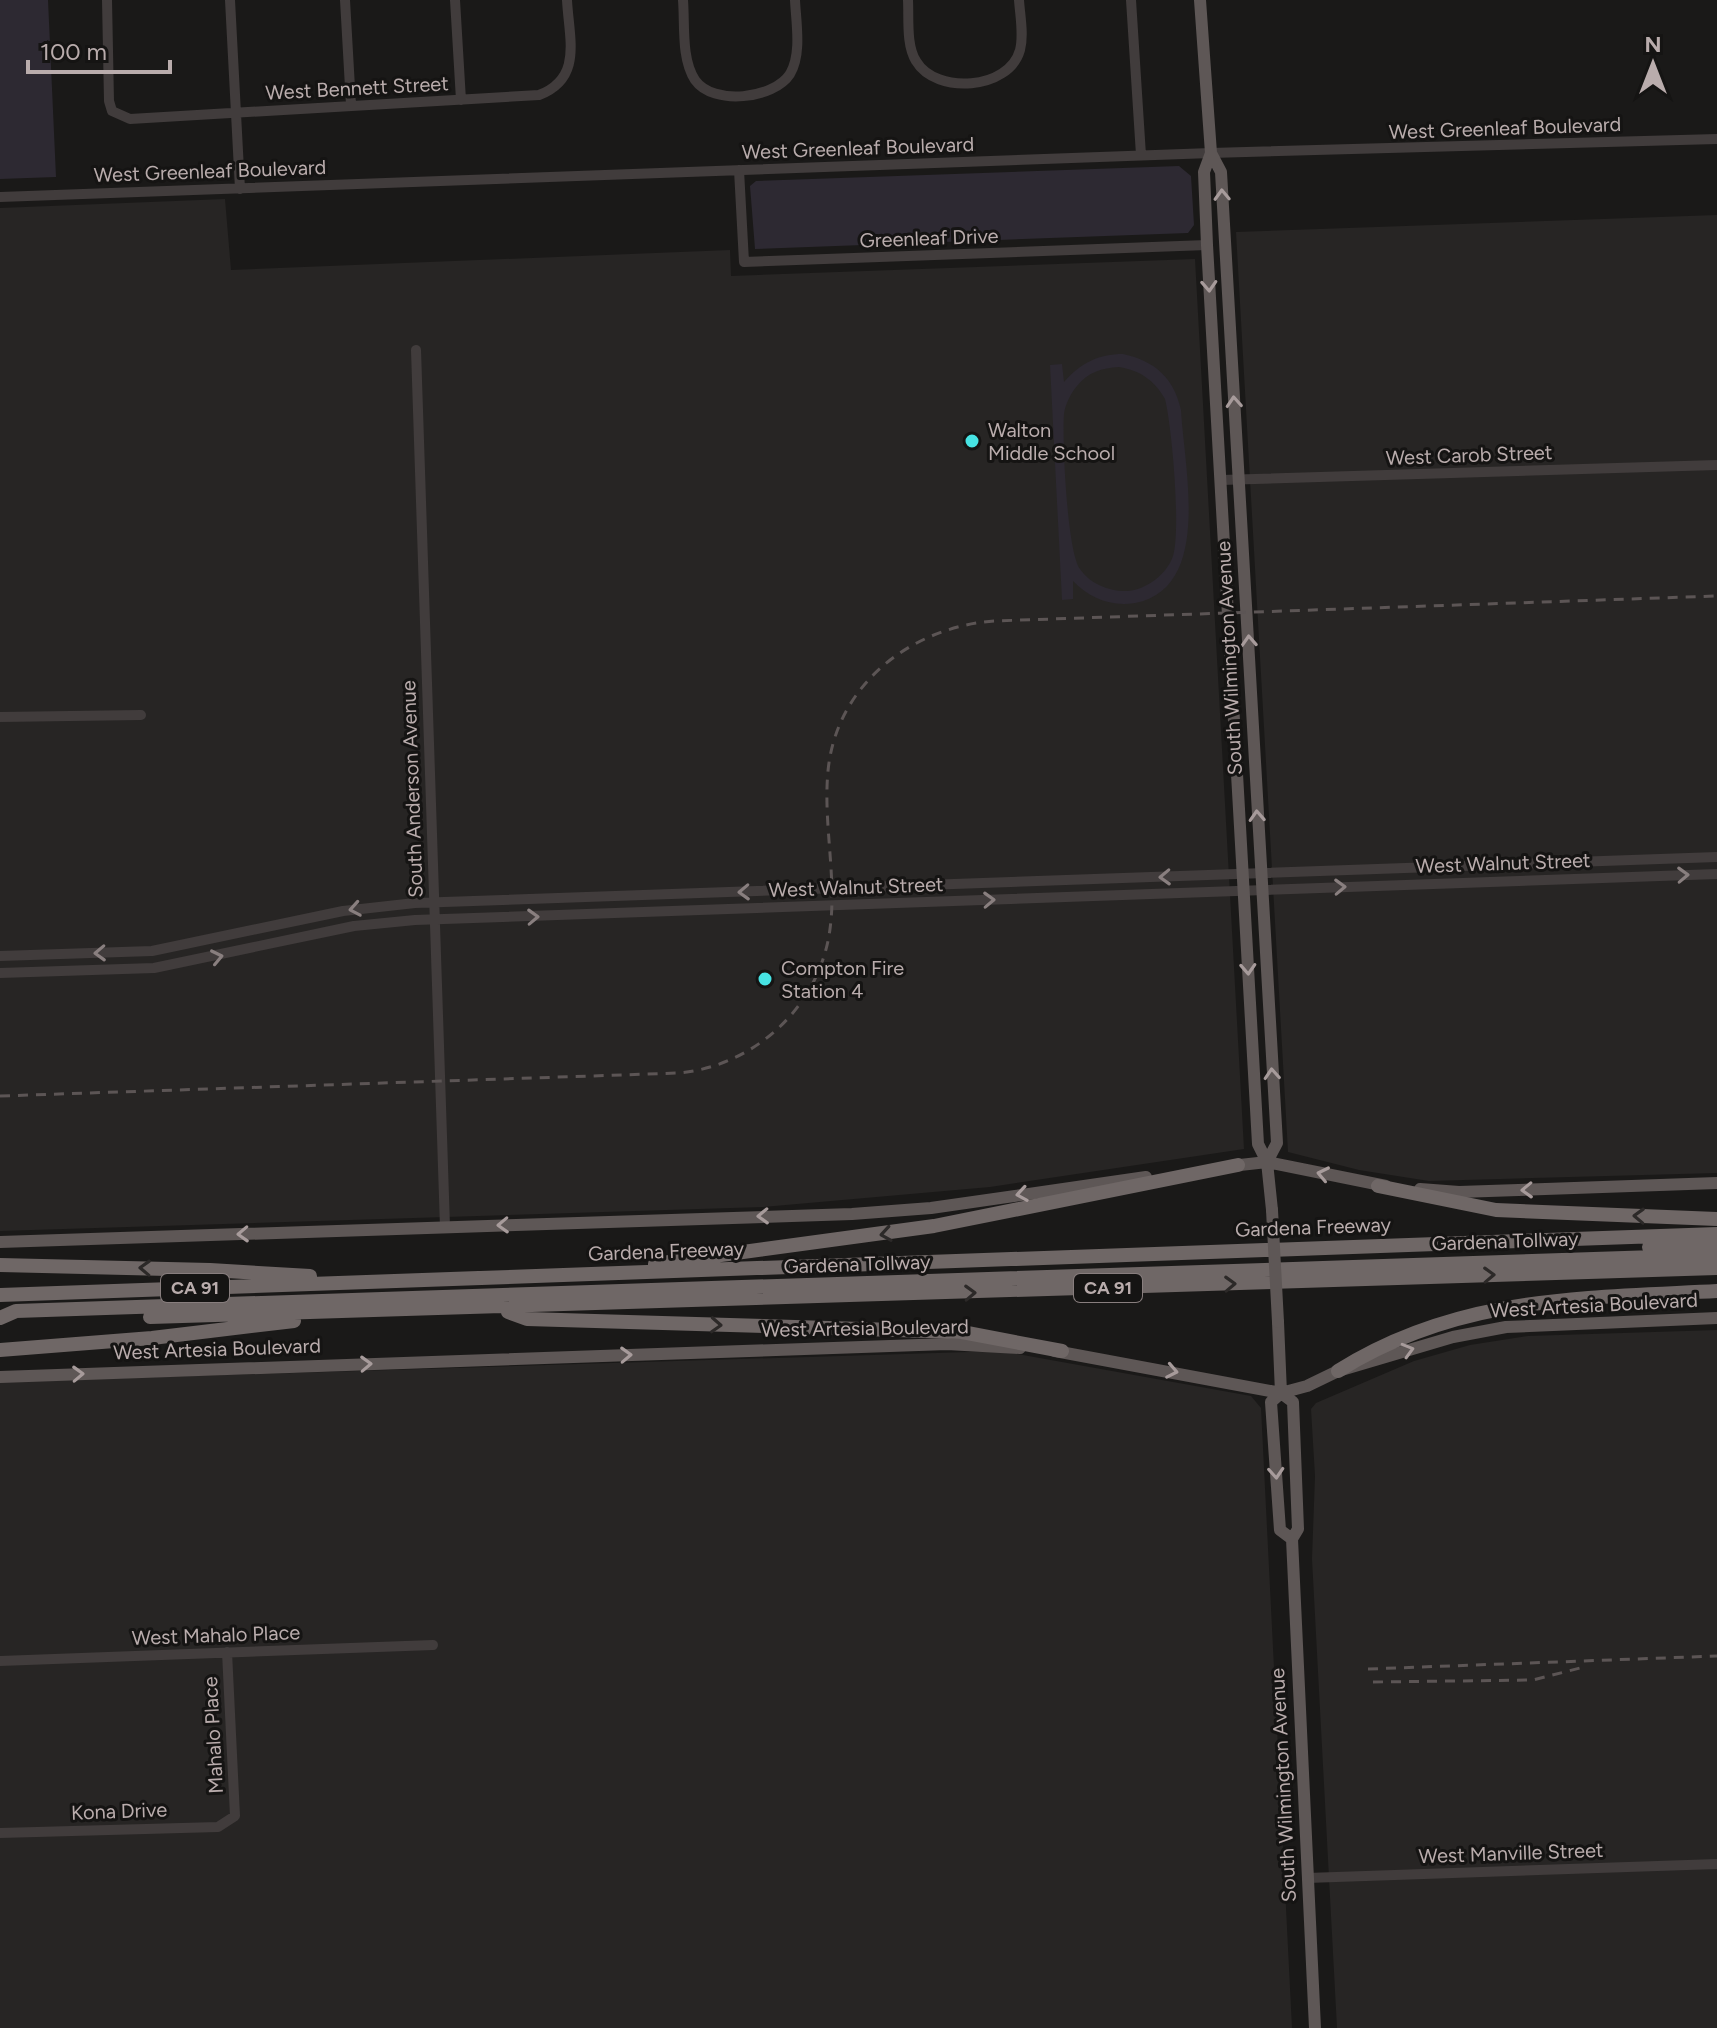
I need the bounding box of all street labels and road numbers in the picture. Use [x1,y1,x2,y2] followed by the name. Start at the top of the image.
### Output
[265,71,449,105] street label: West Bennett Street
[1388,112,1622,144] street label: West Greenleaf Boulevard
[741,132,975,164] street label: West Greenleaf Boulevard
[93,155,327,187] street label: West Greenleaf Boulevard
[859,224,999,252] street label: Greenleaf Drive
[1385,440,1553,470] street label: West Carob Street
[1211,540,1247,776] street label: South Wilmington Avenue
[396,680,428,898] street label: South Anderson Avenue
[1415,848,1591,878] street label: West Walnut Street
[768,872,944,902] street label: West Walnut Street
[1235,1212,1392,1242] street label: Gardena Freeway
[1431,1226,1580,1256] street label: Gardena Tollway
[588,1236,745,1266] street label: Gardena Freeway
[783,1249,932,1279] street label: Gardena Tollway
[161,1274,229,1302] road number: CA 91
[1074,1274,1142,1302] road number: CA 91
[1490,1288,1698,1322] street label: West Artesia Boulevard
[761,1314,969,1342] street label: West Artesia Boulevard
[113,1333,321,1365] street label: West Artesia Boulevard
[131,1620,301,1650] street label: West Mahalo Place
[1265,1667,1301,1903] street label: South Wilmington Avenue
[198,1676,228,1794] street label: Mahalo Place
[71,1797,168,1825] street label: Kona Drive
[1418,1838,1604,1868] street label: West Manville Street

